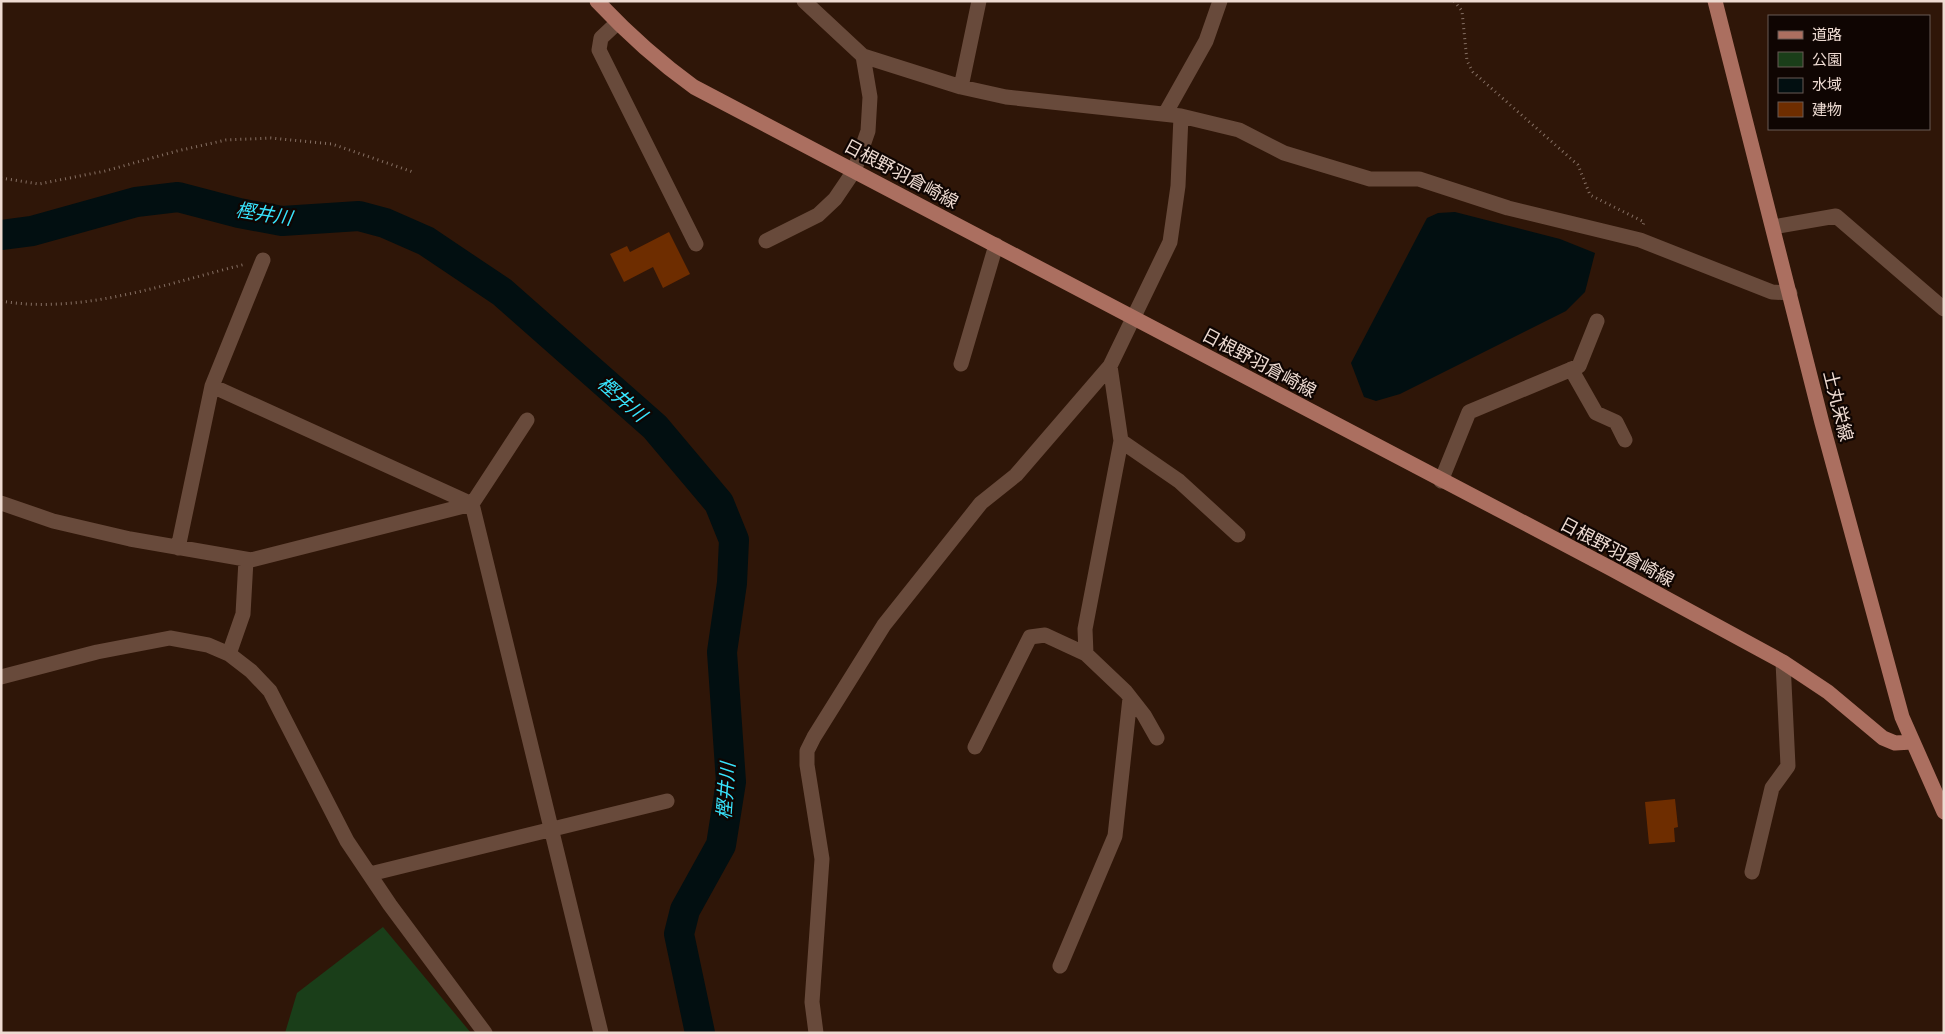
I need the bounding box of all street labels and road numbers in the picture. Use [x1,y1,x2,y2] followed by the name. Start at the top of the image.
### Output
[840,135,962,213] street label: 日根野羽倉崎線
[1198,324,1320,402] street label: 日根野羽倉崎線
[1819,368,1857,444] street label: 土丸栄線
[1556,513,1678,591] street label: 日根野羽倉崎線

